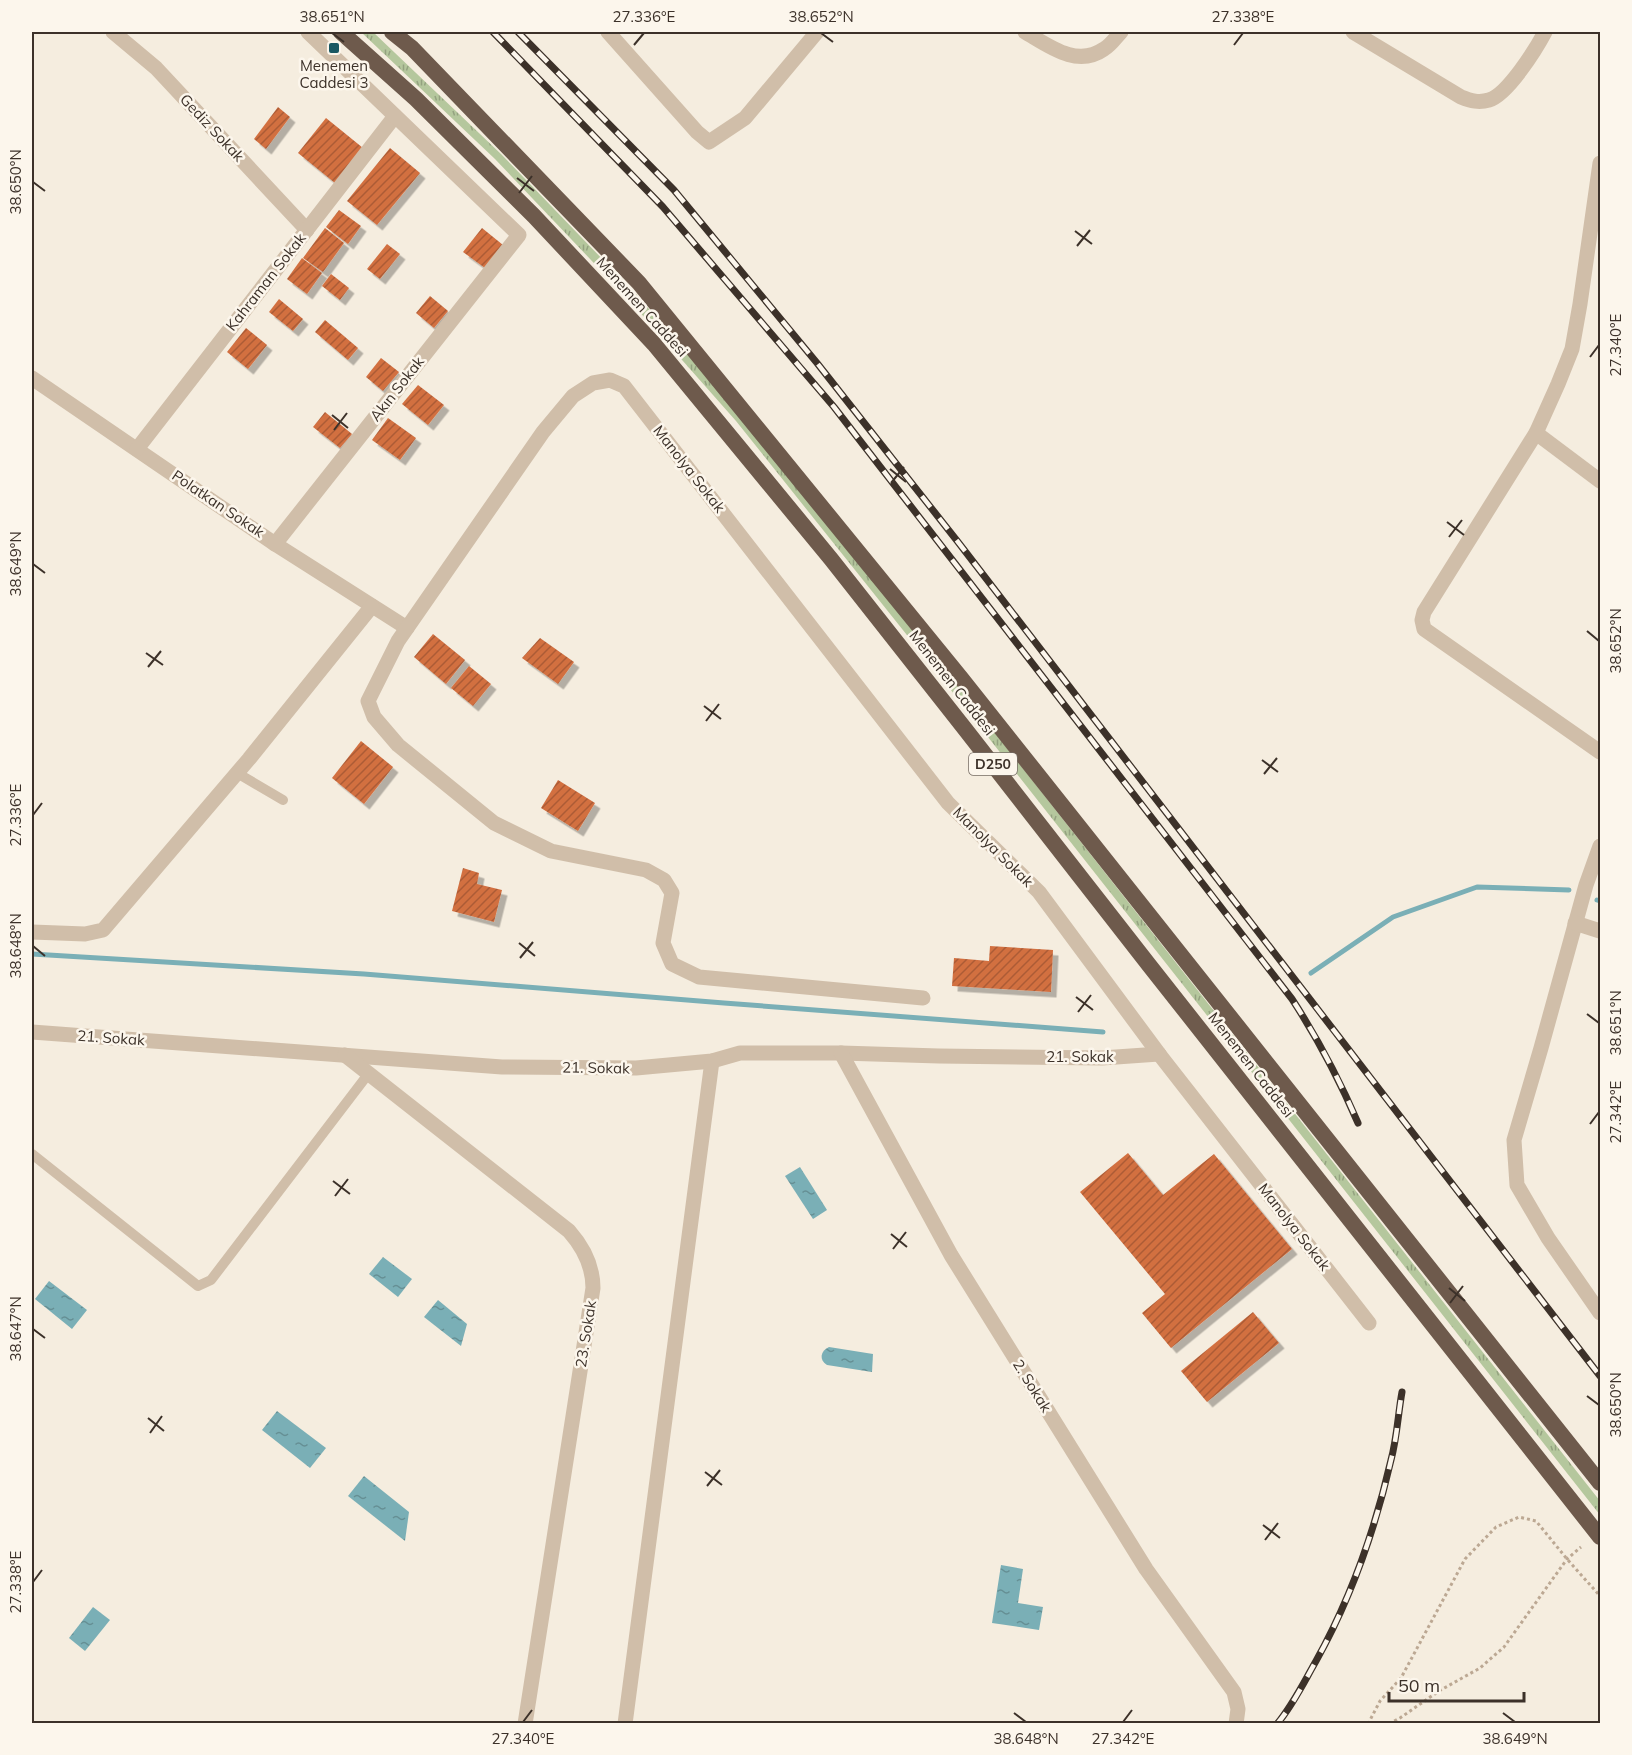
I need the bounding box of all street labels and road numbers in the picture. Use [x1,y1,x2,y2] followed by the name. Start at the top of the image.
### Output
[176,90,249,166] street label: Gediz Sokak
[222,229,310,334] street label: Kahraman Sokak
[592,253,692,361] street label: Menemen Caddesi
[365,352,428,425] street label: Akın Sokak
[649,421,730,516] street label: Manolya Sokak
[168,466,268,542] street label: Polatkan Sokak
[905,626,999,739] street label: Menemen Caddesi
[969,753,1017,775] road number: D250
[949,803,1038,891] street label: Manolya Sokak
[1204,1008,1298,1121] street label: Menemen Caddesi
[77,1026,146,1049] street label: 21. Sokak
[1046,1047,1114,1066] street label: 21. Sokak
[562,1057,630,1078] street label: 21. Sokak
[1254,1179,1335,1274] street label: Manolya Sokak
[571,1299,600,1369] street label: 23. Sokak
[1009,1356,1056,1416] street label: 2. Sokak

